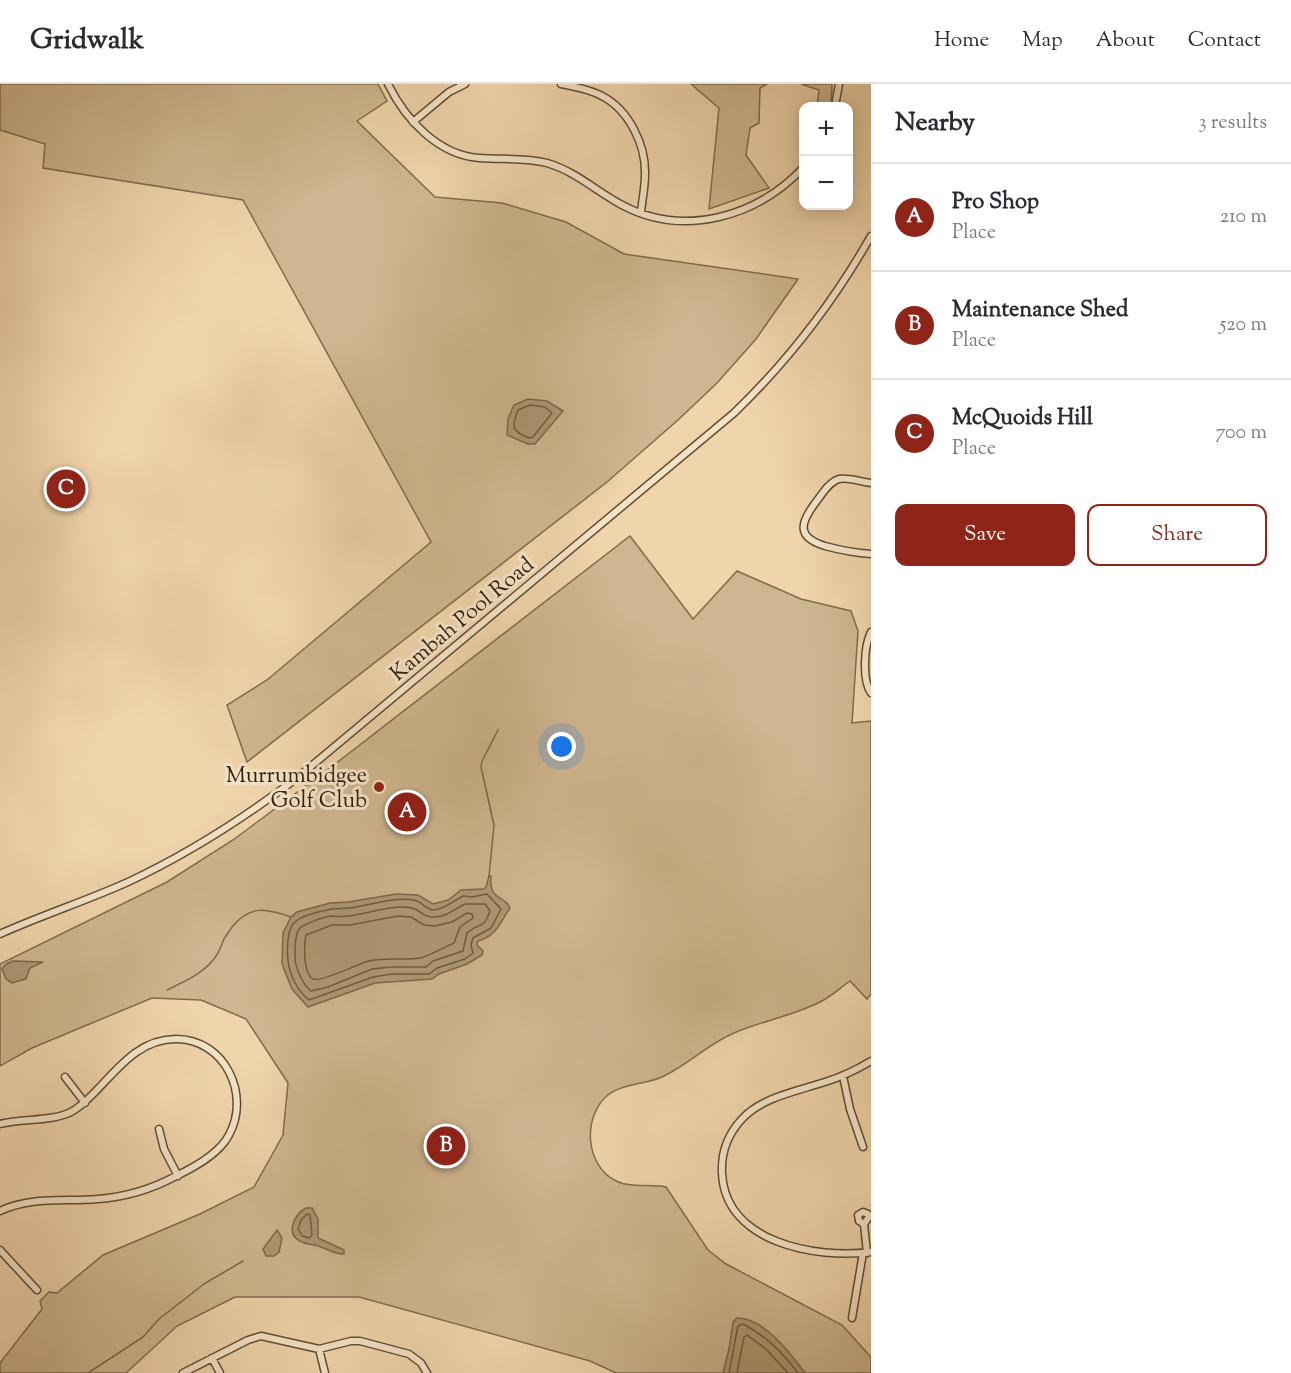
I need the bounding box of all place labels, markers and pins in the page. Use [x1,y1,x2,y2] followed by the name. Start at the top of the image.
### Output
[46,466,86,512] pin: C
[226,761,367,818] place label: Murrumbidgee Golf Club
[372,780,386,794] marker: Murrumbidgee Golf Club
[388,790,426,834] pin: A
[426,1124,466,1168] pin: B

